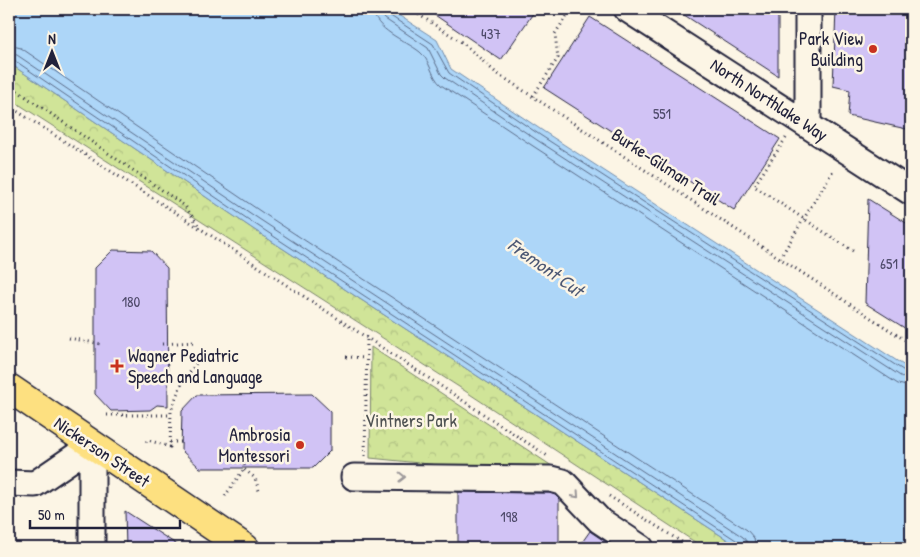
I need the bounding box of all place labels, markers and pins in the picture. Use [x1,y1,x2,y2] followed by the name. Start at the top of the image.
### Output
[799,26,863,72] place label: Park View Building
[867,43,879,55] marker: Park View Building
[128,343,263,389] place label: Wagner Pediatric Speech and Language
[110,359,124,373] marker: Wagner Pediatric Speech and Language
[218,422,290,468] place label: Ambrosia Montessori
[294,439,306,451] marker: Ambrosia Montessori

